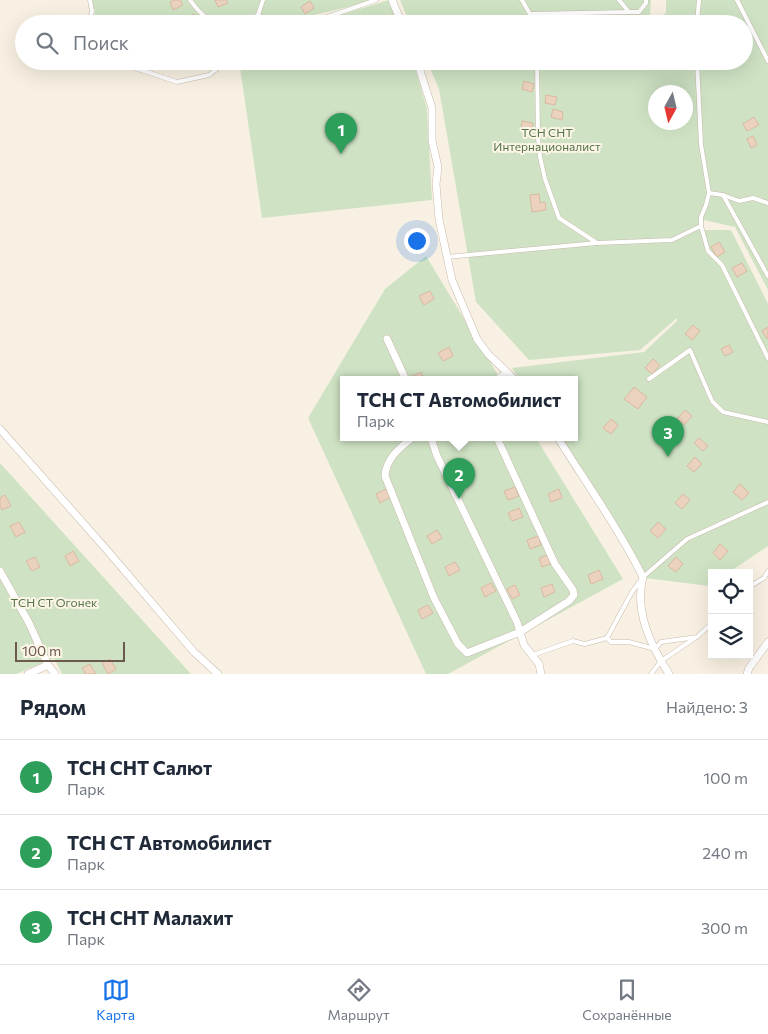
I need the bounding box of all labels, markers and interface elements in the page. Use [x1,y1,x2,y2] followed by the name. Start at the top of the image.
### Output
[15,15,753,70] search box
[33,29,61,57] icon: search
[73,31,129,54] text: Поиск
[648,85,693,130] north arrow
[325,113,357,154] pin: 1
[493,125,601,153] park label: ТСН СНТ Интернационалист
[404,228,430,254] your location
[340,376,578,441] popup
[357,388,561,411] text: ТСН СТ Автомобилист
[357,411,395,430] text: Парк
[652,416,684,457] pin: 3
[443,458,475,499] pin: 2
[708,569,753,659] map controls
[708,569,753,614] button: locate
[11,595,98,609] park label: ТСН СТ Огонек
[708,614,753,659] button: layers
[15,639,125,662] scale bar
[22,642,61,659] text: 100 m
[20,694,86,719] text: Рядом
[666,697,748,716] text: Найдено: 3
[67,756,212,779] text: ТСН СНТ Салют
[32,768,40,787] text: 1
[703,768,748,787] text: 100 m
[67,779,105,798] text: Парк
[67,831,272,854] text: ТСН СТ Автомобилист
[31,843,41,862] text: 2
[702,843,748,862] text: 240 m
[67,854,105,873] text: Парк
[67,906,233,929] text: ТСН СНТ Малахит
[31,918,41,937] text: 3
[701,918,748,937] text: 300 m
[67,929,105,948] text: Парк
[96,976,135,1023] tab: Карта
[328,976,390,1023] tab: Маршрут
[582,976,672,1023] tab: Сохранённые

